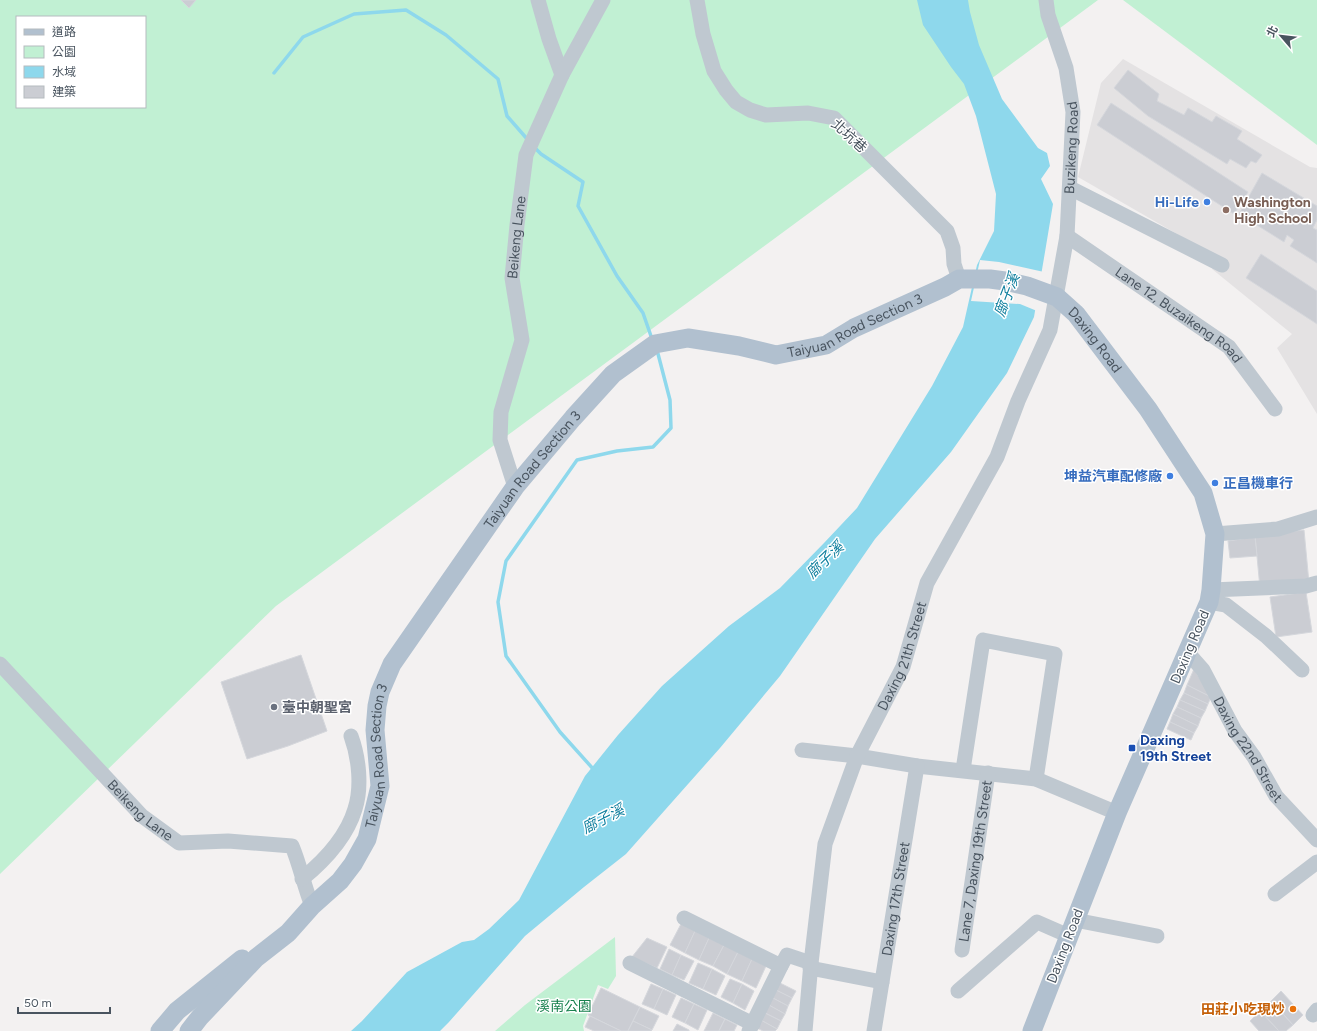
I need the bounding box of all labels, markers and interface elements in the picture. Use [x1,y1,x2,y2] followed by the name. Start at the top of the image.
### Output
[16,16,146,108] legend
[1261,16,1301,56] north arrow
[1264,24,1281,39] text: 北
[52,25,76,39] text: 道路
[52,45,76,59] text: 公園
[52,65,76,79] text: 水域
[52,85,76,99] text: 建築
[1061,100,1082,194] street label: Buzikeng Road
[828,116,870,156] street label: 北坑巷
[1155,194,1199,211] place label: Hi-Life
[1234,194,1312,227] place label: Washington High School
[503,195,529,280] street label: Beikeng Lane
[1202,197,1212,207] marker: Hi-Life
[1221,205,1231,215] marker: Washington High School
[1112,263,1246,366] street label: Lane 12, Buzaikeng Road
[991,269,1024,319] water label: 廍子溪
[786,290,925,361] street label: Taiyuan Road Section 3
[1065,303,1126,376] street label: Daxing Road
[480,407,584,532] street label: Taiyuan Road Section 3
[1064,468,1162,485] place label: 坤益汽車配修廠
[1165,471,1175,481] marker: 坤益汽車配修廠
[1223,475,1293,492] place label: 正昌機車行
[1210,478,1220,488] marker: 正昌機車行
[803,537,849,582] water label: 廍子溪
[874,599,930,713] street label: Daxing 21th Street
[1167,608,1213,686] street label: Daxing Road
[361,681,391,830] street label: Taiyuan Road Section 3
[1210,694,1286,806] street label: Daxing 22nd Street
[282,699,352,716] place label: 臺中朝聖宮
[269,702,279,712] marker: 臺中朝聖宮
[1140,732,1212,765] place label: Daxing 19th Street
[1127,743,1137,753] marker: Daxing 19th Street
[104,776,177,845] street label: Beikeng Lane
[955,779,995,943] street label: Lane 7, Daxing 19th Street
[579,800,629,837] water label: 廍子溪
[878,840,913,957] street label: Daxing 17th Street
[1043,906,1087,986] street label: Daxing Road
[18,989,110,1015] scale bar
[24,996,52,1010] text: 50 m
[536,998,592,1015] park label: 溪南公園
[1201,1001,1285,1018] place label: 田莊小吃現炒
[1288,1004,1298,1014] marker: 田莊小吃現炒

